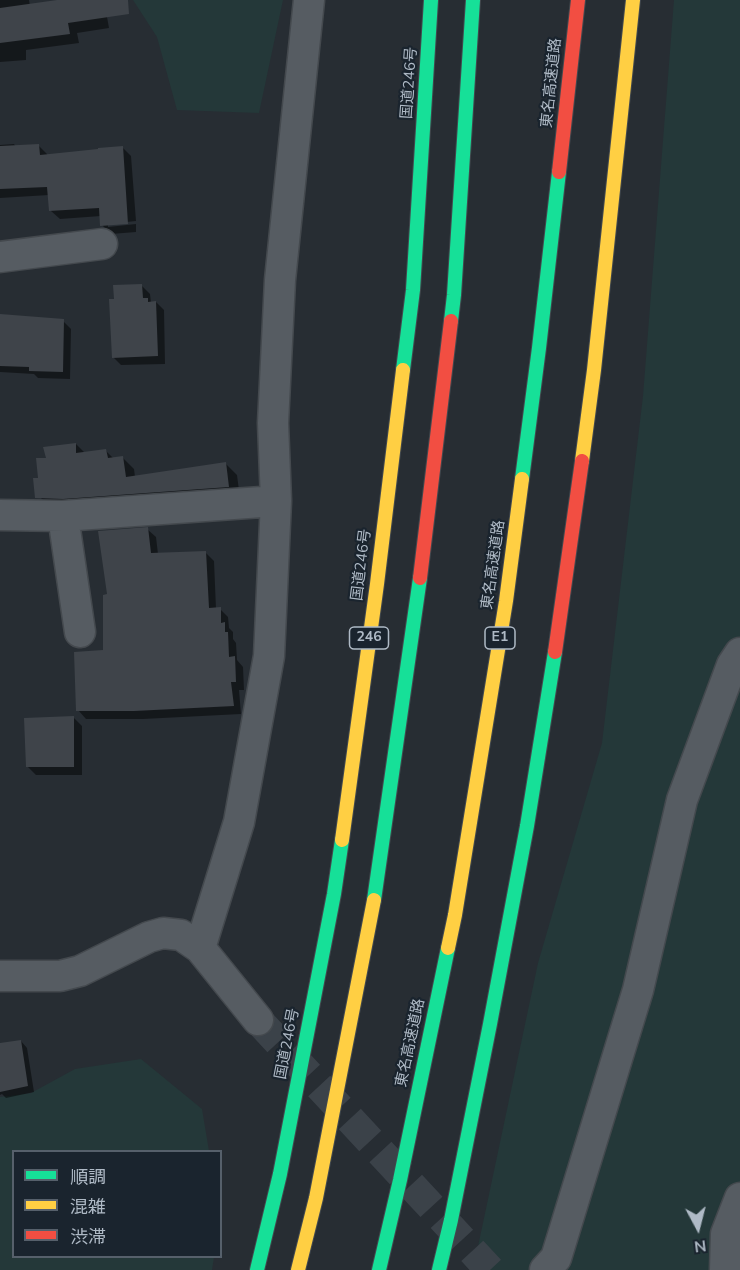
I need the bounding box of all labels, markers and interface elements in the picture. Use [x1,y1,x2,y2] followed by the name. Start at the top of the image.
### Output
[538,37,566,129] street label: 東名高速道路
[399,46,421,120] street label: 国道246号
[479,519,509,611] street label: 東名高速道路
[349,528,375,602] street label: 国道246号
[350,627,388,649] road number: 246
[485,627,515,649] road number: E1
[393,997,429,1089] street label: 東名高速道路
[272,1007,304,1081] street label: 国道246号
[12,1150,222,1258] legend
[70,1165,106,1189] text: 順調
[70,1195,106,1219] text: 混雑
[668,1198,728,1258] north arrow
[70,1225,106,1249] text: 渋滞
[693,1234,707,1258] text: N

